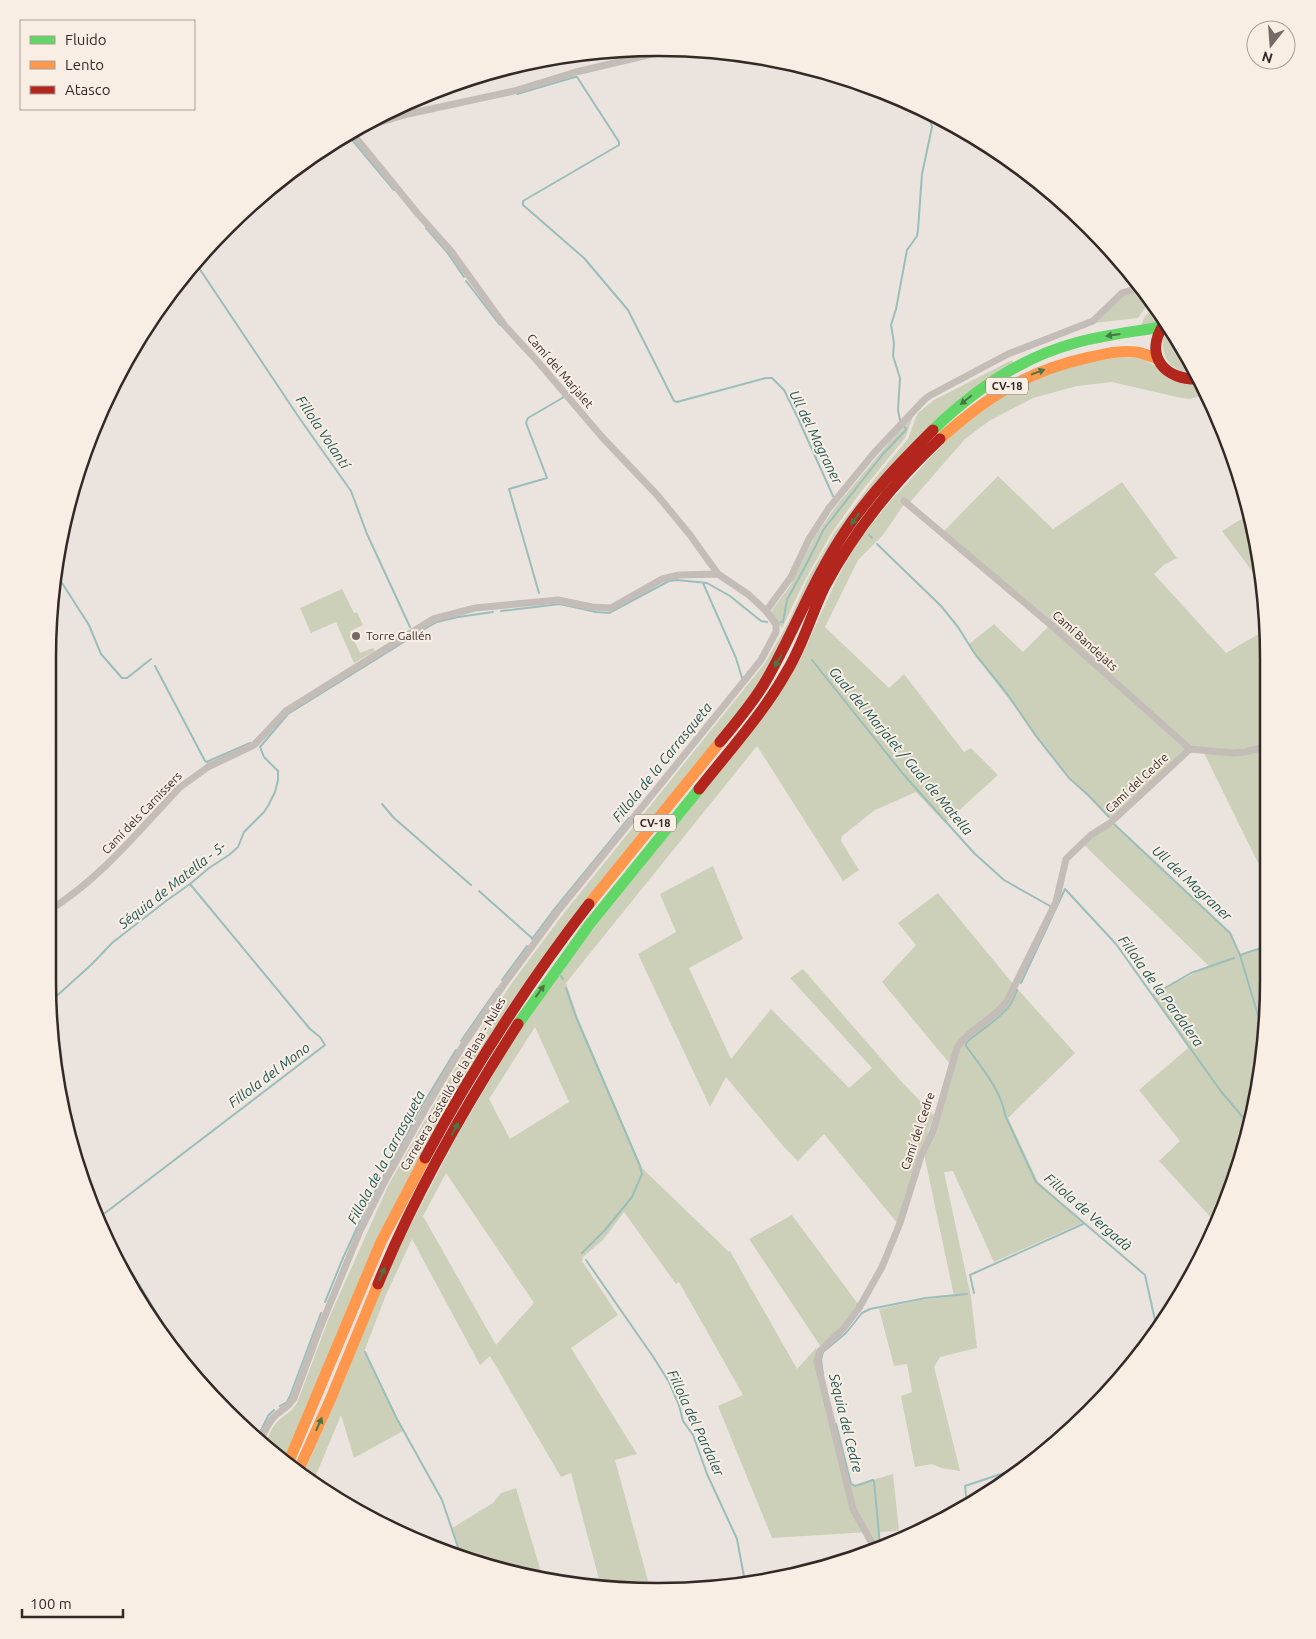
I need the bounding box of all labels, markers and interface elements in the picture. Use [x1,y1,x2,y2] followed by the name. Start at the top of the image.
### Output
[20,20,195,110] legend
[1246,20,1296,70] north arrow
[65,31,107,48] text: Fluido
[1260,48,1275,67] text: N
[65,56,104,73] text: Lento
[65,81,111,98] text: Atasco
[525,331,596,411] street label: Camí del Marjalet
[1104,331,1120,339] one-way arrow
[1031,368,1046,375] one-way arrow
[986,378,1028,394] road number: CV-18
[786,387,846,487] water label: Ull del Magraner
[293,392,354,473] water label: Fillola Volantí
[960,395,973,406] one-way arrow
[850,512,861,525] one-way arrow
[1050,608,1120,673] street label: Camí Bandejats
[366,629,431,642] place label: Torre Gallén
[350,630,362,642] marker: Torre Gallén
[774,654,782,668] one-way arrow
[826,664,976,839] water label: Gual del Marjalet / Gual de Matella
[609,699,715,825] water label: Fillola de la Carrasqueta
[1103,750,1171,815] street label: Camí del Cedre
[99,769,184,856] street label: Camí dels Carnissers
[634,814,676,831] road number: CV-18
[114,838,229,932] water label: Séquia de Matella - 5-
[1149,842,1235,924] water label: Ull del Magraner
[1115,932,1207,1050] water label: Fillola de la Pardalera
[535,985,546,998] one-way arrow
[398,995,508,1173] street label: Carretera Castelló de la Plana - Nules
[225,1039,313,1111] water label: Fillola del Mono
[344,1087,428,1226] water label: Fillola de la Carrasqueta
[898,1090,937,1171] street label: Camí del Cedre
[451,1123,460,1136] one-way arrow
[1041,1170,1135,1254] water label: Fillola de Vergadà
[378,1267,386,1281] one-way arrow
[664,1367,728,1479] water label: Fillola del Pardaler
[826,1371,866,1474] water label: Sèquia del Cedre
[316,1417,324,1431] one-way arrow
[22,1586,124,1618] scale bar
[30,1595,72,1612] text: 100 m

